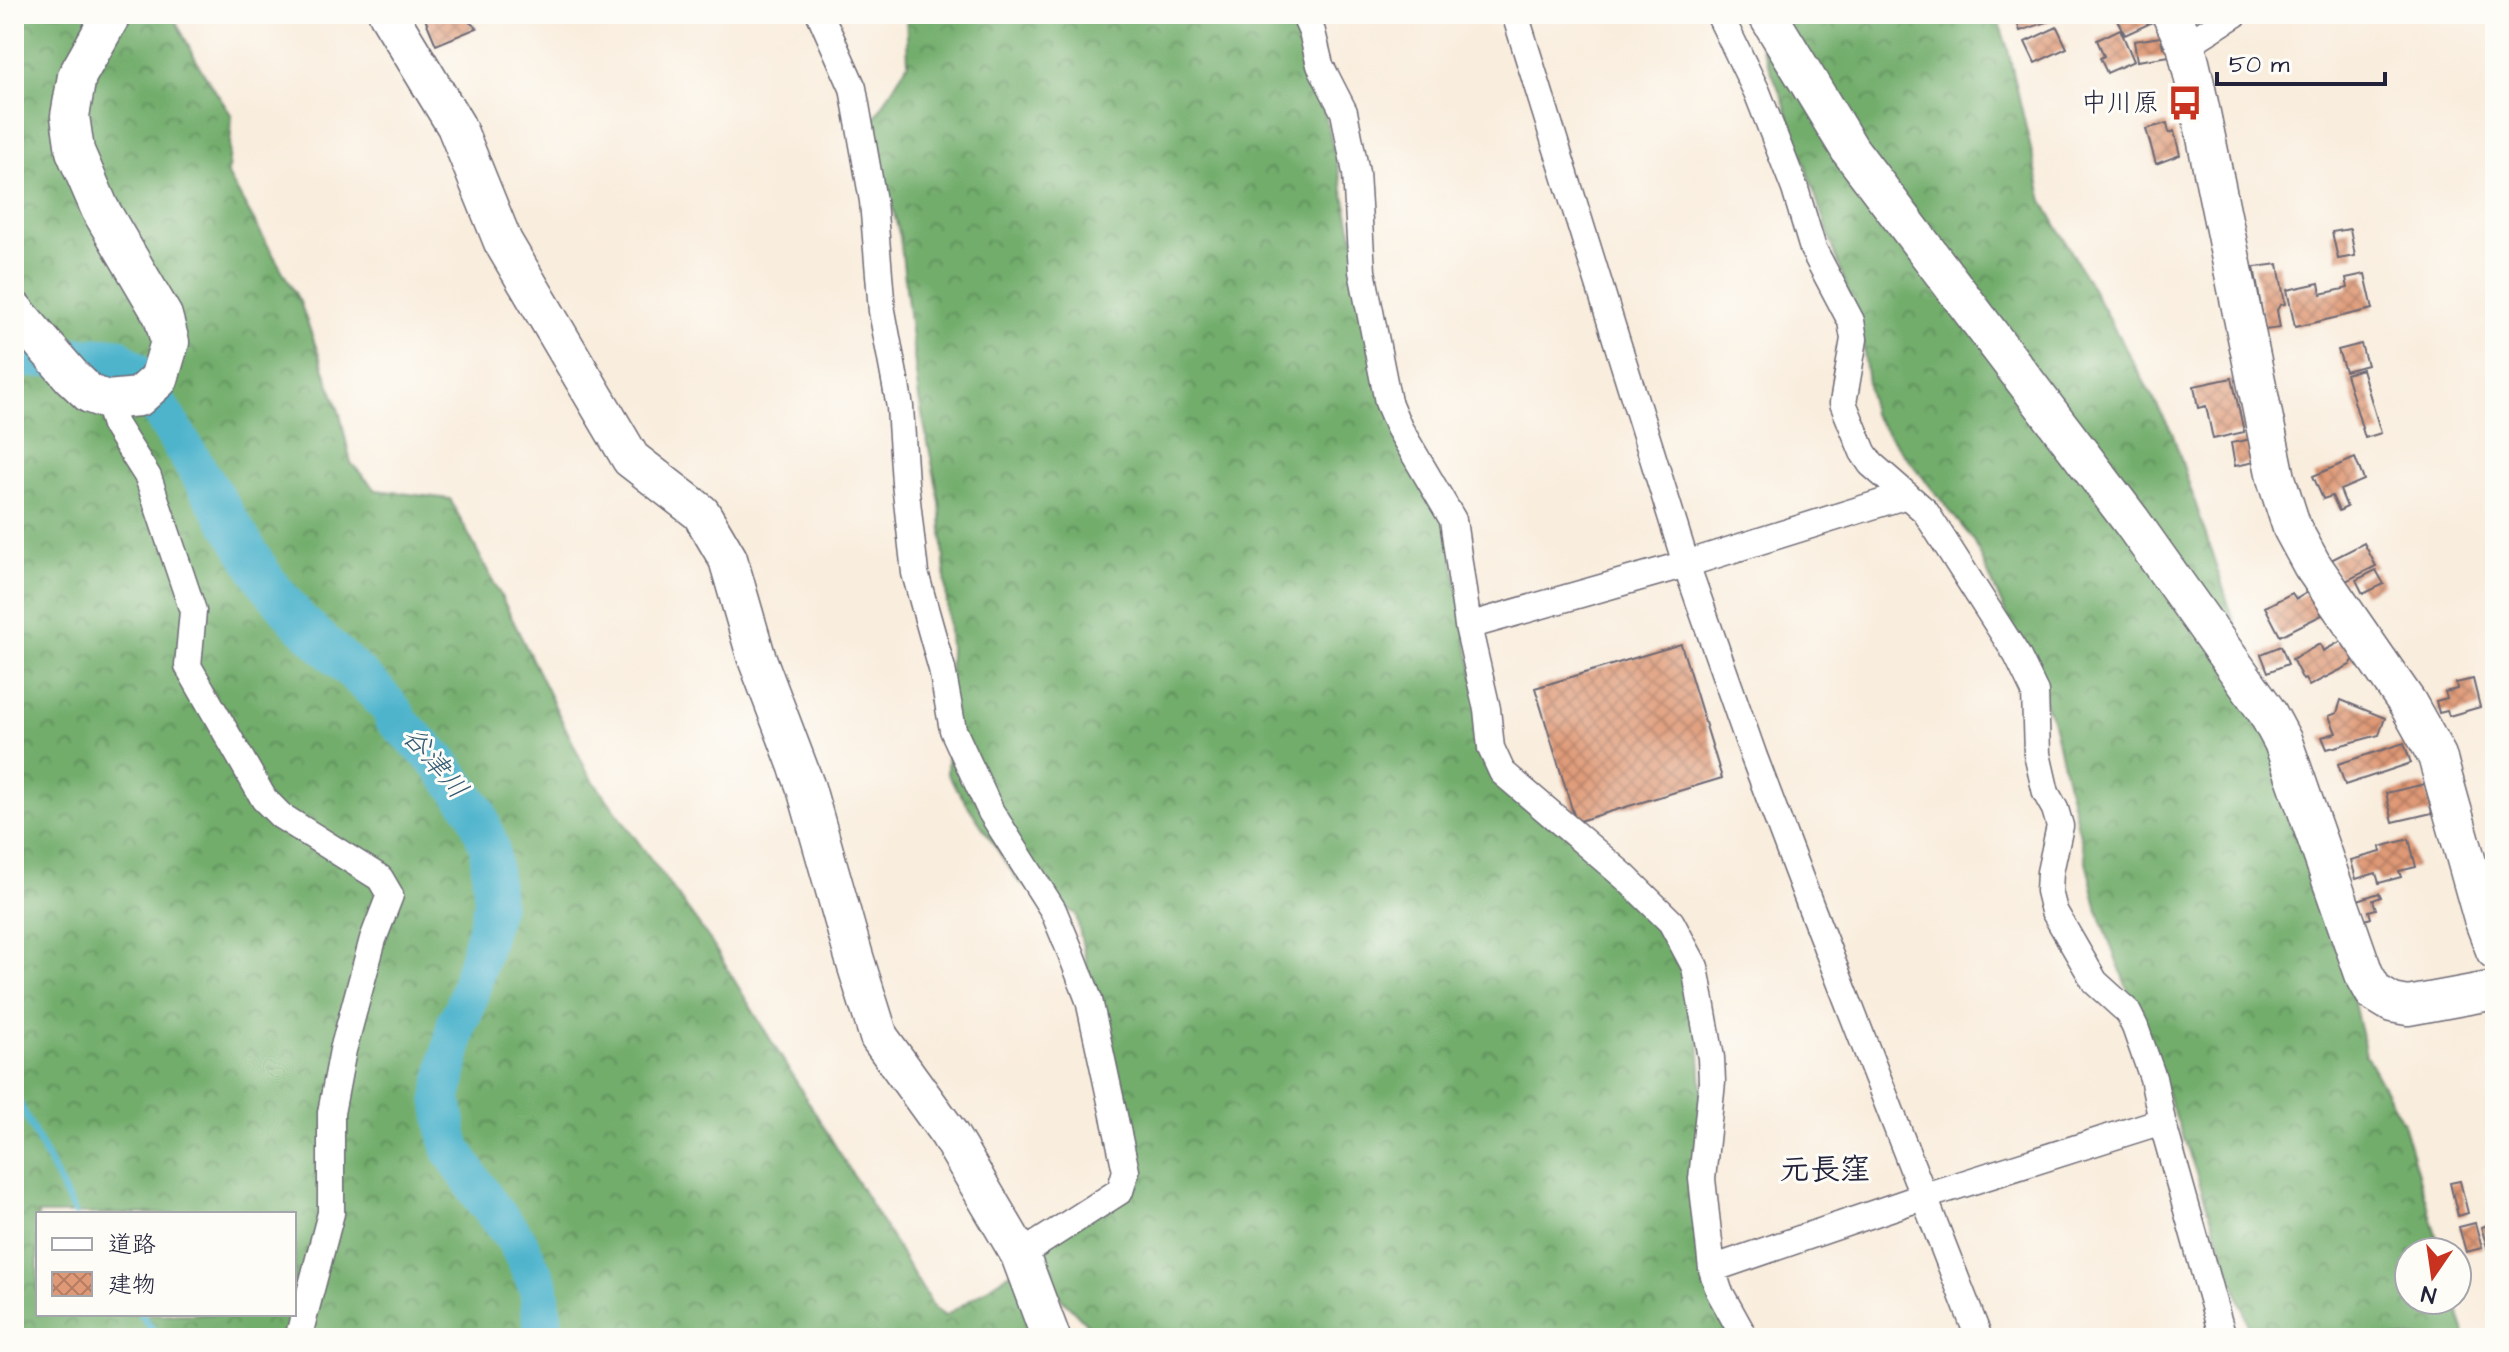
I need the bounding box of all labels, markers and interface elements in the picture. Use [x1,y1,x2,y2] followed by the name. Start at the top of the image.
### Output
[2217,36,2385,86] scale bar
[2229,48,2290,82] text: 50 m
[2166,84,2204,122] bus stop icon: 中川原
[2081,85,2159,121] place label: 中川原
[393,718,477,808] water label: 谷津川
[1780,1149,1870,1191] district label: 元長窪
[36,1212,296,1316] legend
[108,1228,156,1262] text: 道路
[2393,1236,2473,1316] north arrow
[108,1268,156,1302] text: 建物
[2418,1277,2439,1311] text: N

